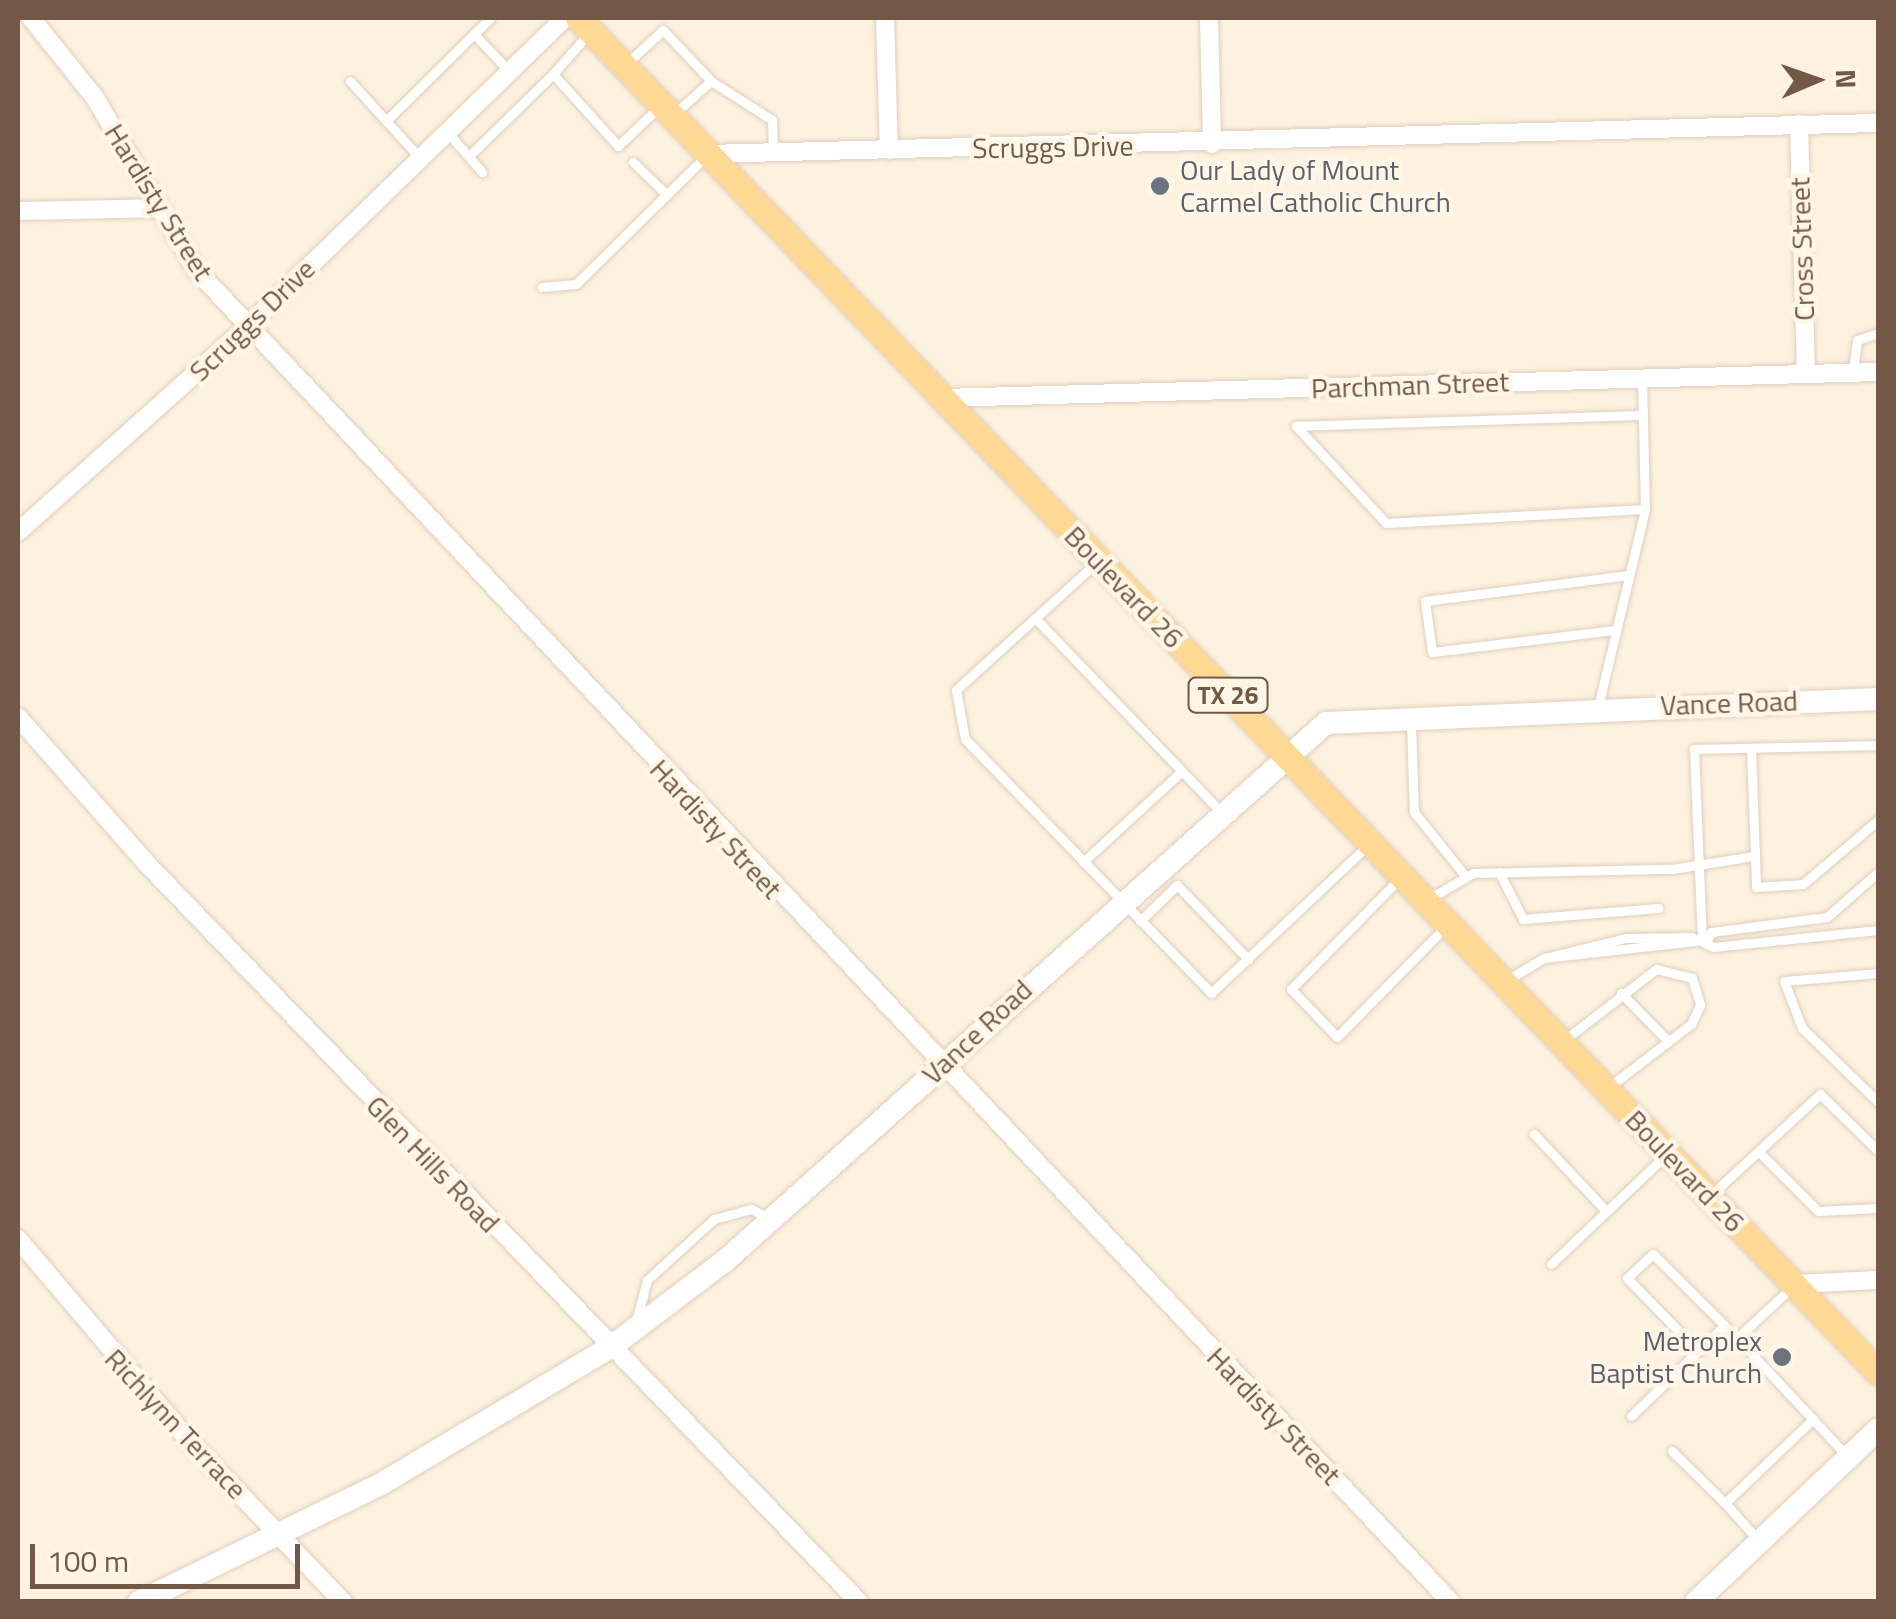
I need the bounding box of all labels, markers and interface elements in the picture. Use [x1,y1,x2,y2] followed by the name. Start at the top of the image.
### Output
[1766,30,1866,130] north arrow
[1825,68,1868,89] text: N
[98,118,220,286] street label: Hardisty Street
[972,129,1134,165] street label: Scruggs Drive
[1180,153,1451,219] place label: Our Lady of Mount Carmel Catholic Church
[1149,175,1171,197] marker: Our Lady of Mount Carmel Catholic Church
[1783,177,1821,321] street label: Cross Street
[182,252,322,388] street label: Scruggs Drive
[1310,365,1510,405] street label: Parchman Street
[1058,519,1190,655] street label: Boulevard 26
[1186,675,1270,715] road number: TX 26
[1660,684,1798,722] street label: Vance Road
[643,752,789,906] street label: Hardisty Street
[915,973,1039,1091] street label: Vance Road
[360,1089,506,1239] street label: Glen Hills Road
[1619,1103,1751,1239] street label: Boulevard 26
[1589,1324,1762,1390] place label: Metroplex Baptist Church
[1200,1340,1348,1492] street label: Hardisty Street
[98,1342,254,1506] street label: Richlynn Terrace
[1771,1346,1793,1368] marker: Metroplex Baptist Church
[35,1524,305,1586] scale bar
[47,1538,129,1584] text: 100 m

